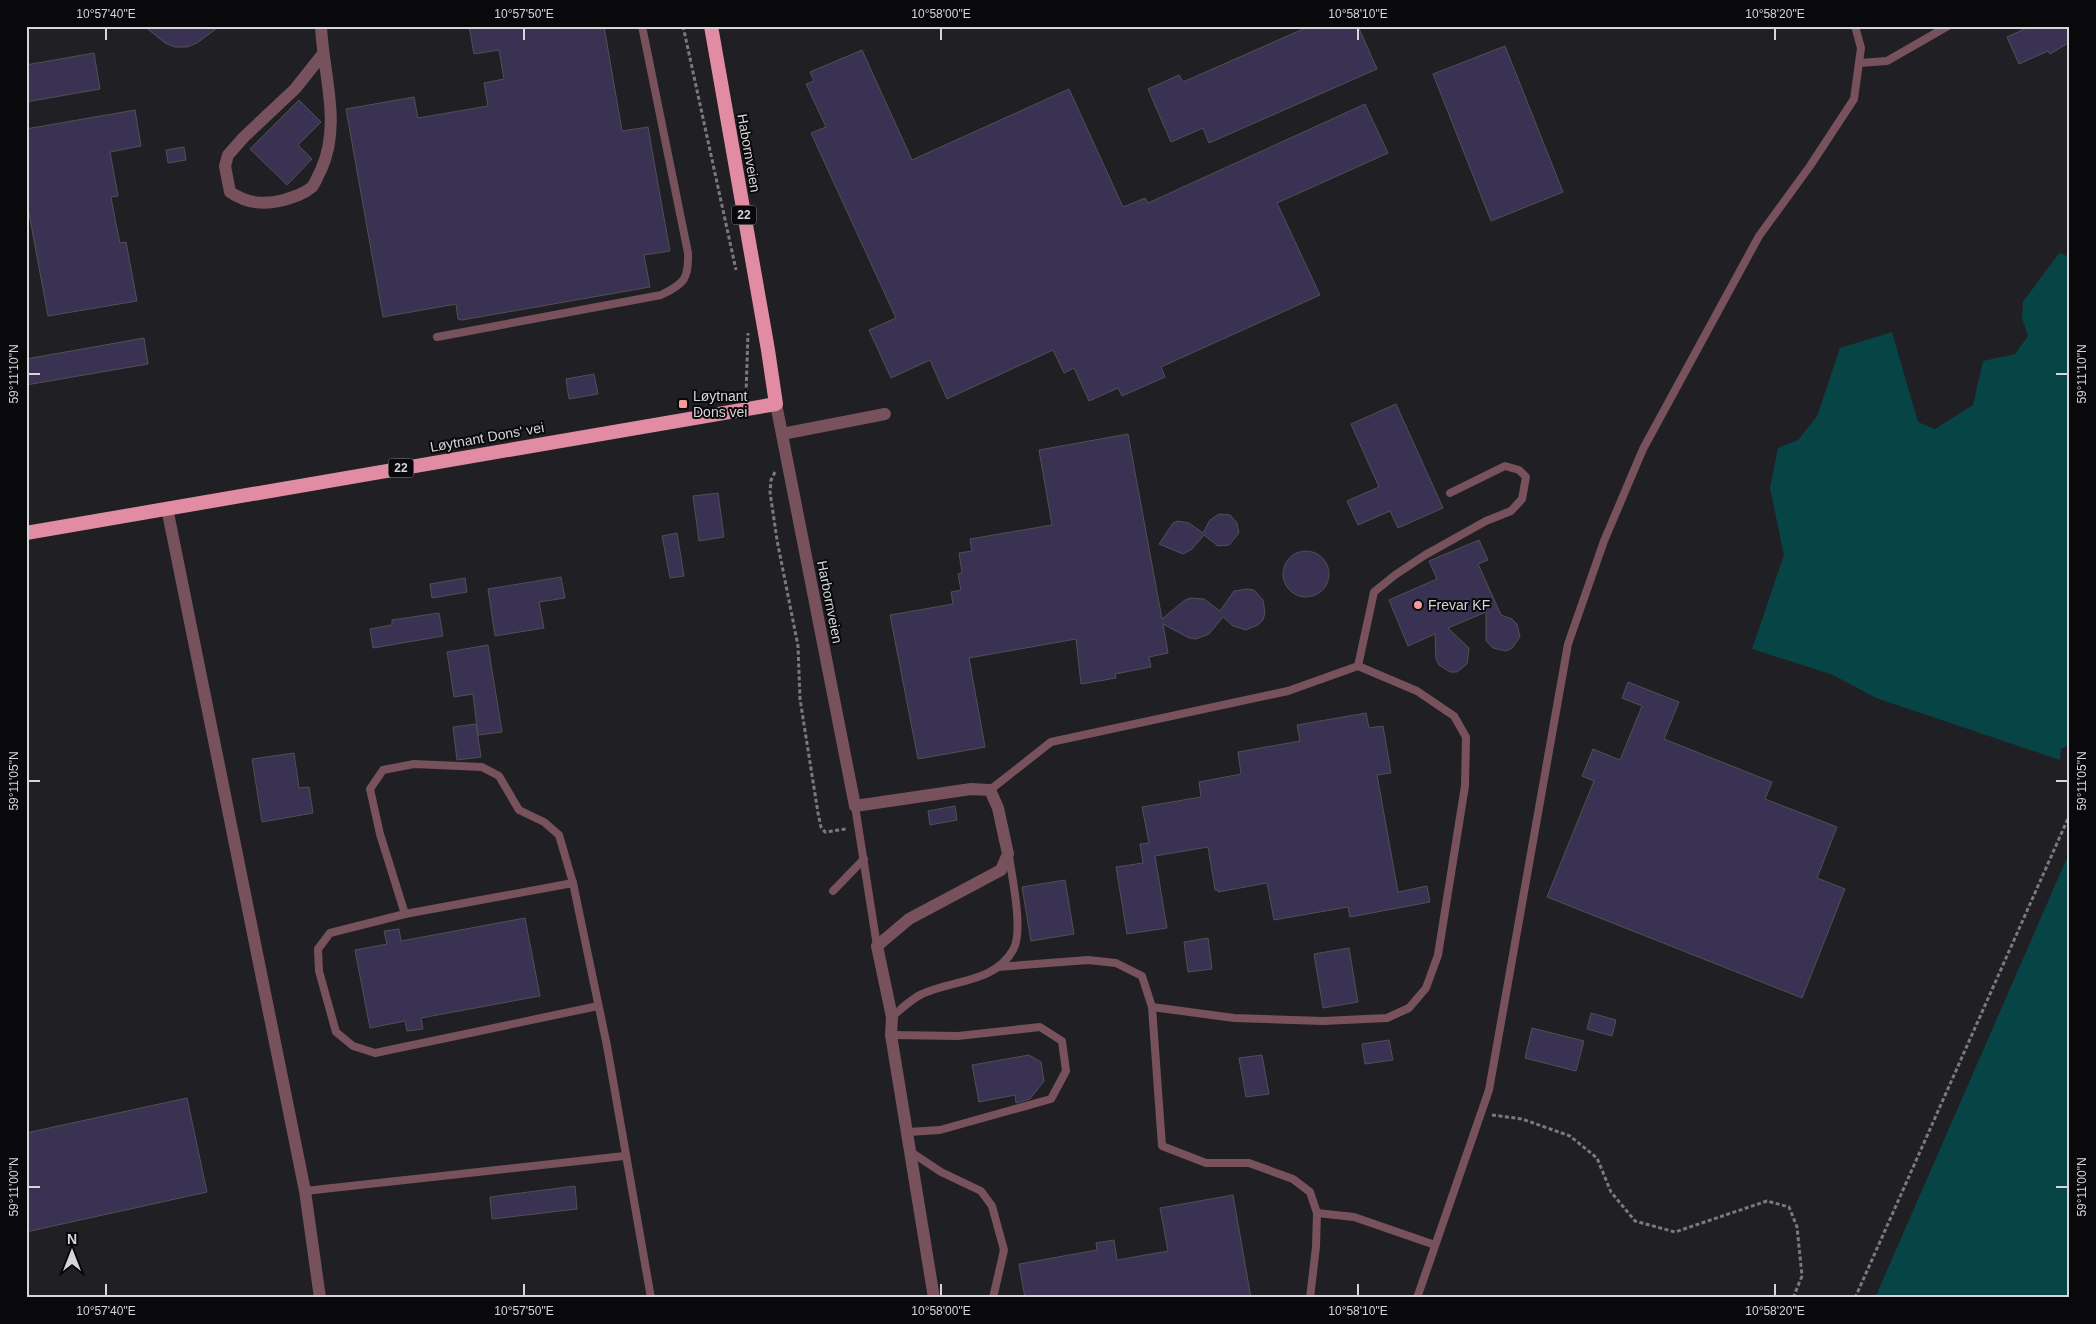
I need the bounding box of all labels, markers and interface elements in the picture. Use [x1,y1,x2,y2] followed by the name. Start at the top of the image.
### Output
[76,7,136,21] text: 10°57'40"E
[494,7,554,21] text: 10°57'50"E
[911,7,971,21] text: 10°58'00"E
[1328,7,1388,21] text: 10°58'10"E
[1745,7,1805,21] text: 10°58'20"E
[734,113,764,193] street label: Habornveien
[732,206,756,224] road number: 22
[7,344,21,404] text: 59°11'10"N
[2075,344,2089,404] text: 59°11'10"N
[693,388,748,420] place label: Løytnant Dons vei
[677,398,689,410] marker: Løytnant Dons vei
[429,419,545,455] street label: Løytnant Dons' vei
[388,458,414,478] road number: 22
[814,559,846,645] street label: Harbornveien
[1428,597,1490,613] place label: Frevar KF
[1412,599,1424,611] marker: Frevar KF
[7,751,21,811] text: 59°11'05"N
[2075,751,2089,811] text: 59°11'05"N
[7,1157,21,1217] text: 59°11'00"N
[2075,1157,2089,1217] text: 59°11'00"N
[48,1226,98,1276] north arrow
[67,1231,77,1247] text: N
[76,1304,136,1318] text: 10°57'40"E
[494,1304,554,1318] text: 10°57'50"E
[911,1304,971,1318] text: 10°58'00"E
[1328,1304,1388,1318] text: 10°58'10"E
[1745,1304,1805,1318] text: 10°58'20"E

